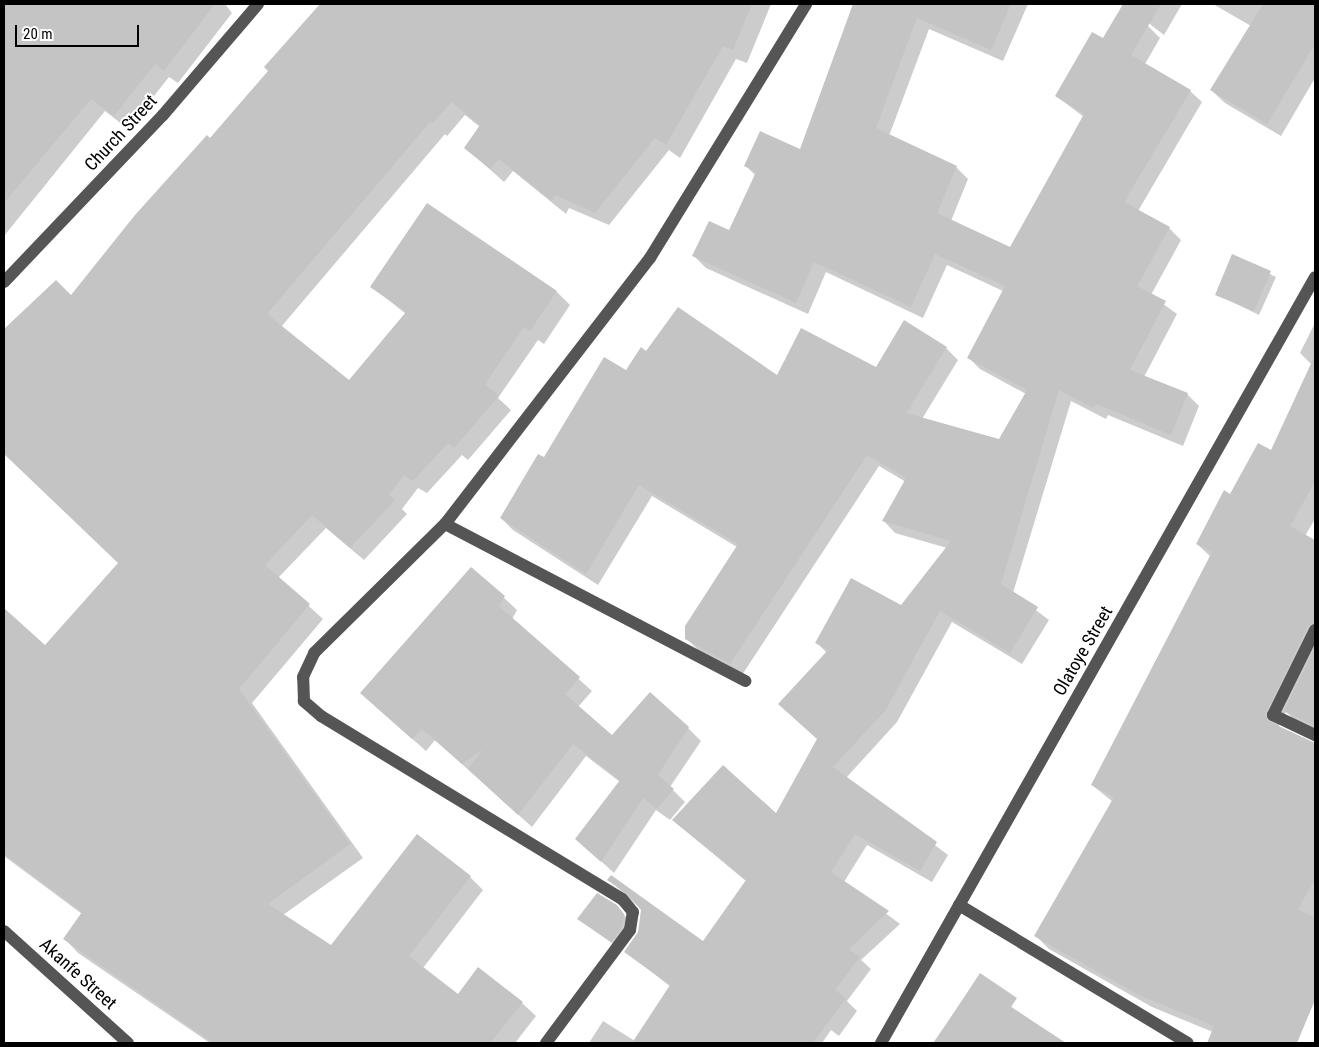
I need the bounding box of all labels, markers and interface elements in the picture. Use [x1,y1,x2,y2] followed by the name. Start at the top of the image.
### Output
[18,15,141,47] scale bar
[23,25,53,43] text: 20 m
[80,90,162,176] street label: Church Street
[1049,602,1117,700] street label: Olatoye Street
[35,934,121,1014] street label: Akanfe Street

